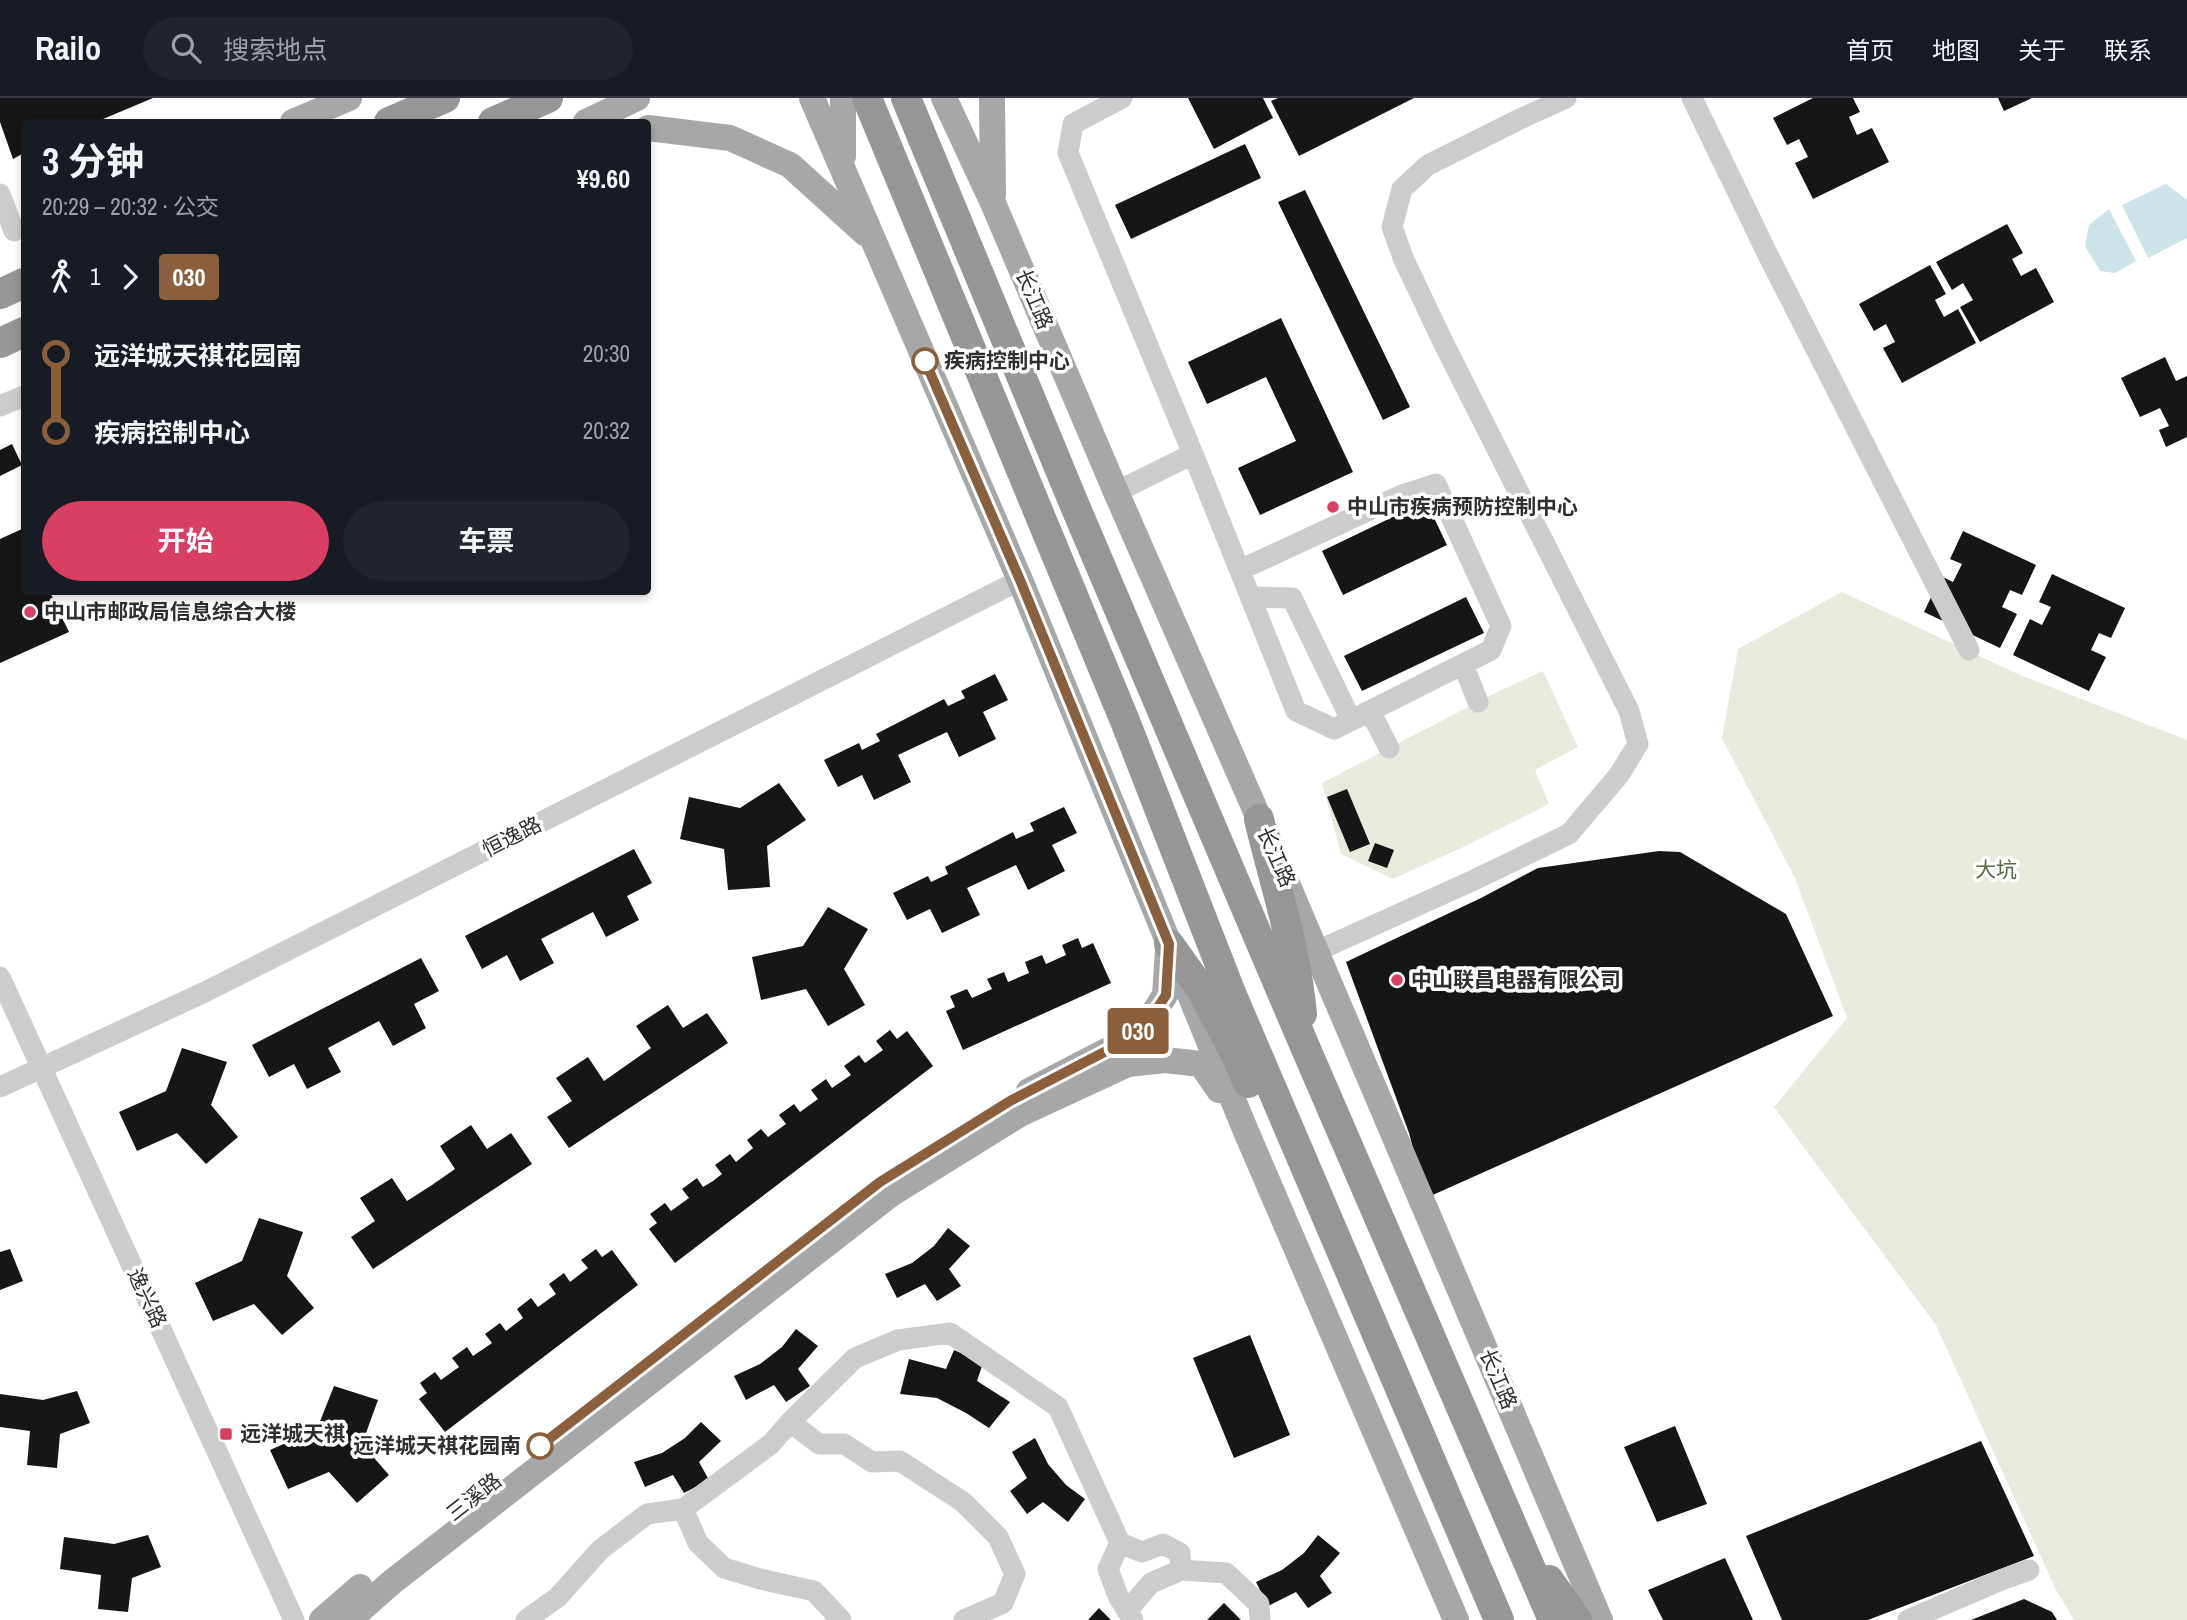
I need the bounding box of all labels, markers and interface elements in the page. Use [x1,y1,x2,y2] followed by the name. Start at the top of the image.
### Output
[143,17,633,80] search box
[35,26,101,70] text: Railo
[167,29,205,67] icon: search
[223,32,327,67] text: 搜索地点
[1846,34,1894,66] text: 首页
[1932,34,1980,66] text: 地图
[2018,34,2066,66] text: 关于
[2104,34,2152,66] text: 联系
[42,136,144,187] text: 3 分钟
[577,161,630,196] text: ¥9.60
[42,191,219,222] text: 20:29 – 20:32 · 公交
[42,258,80,296] icon: walk
[111,258,149,296] icon: forward
[90,261,101,292] text: 1
[173,261,205,293] text: 030
[1009,264,1060,333] street label: 长江路
[94,338,302,373] text: 远洋城天祺花园南
[583,338,630,369] text: 20:30
[944,346,1070,375] place label: 疾病控制中心
[912,348,938,374] marker: 疾病控制中心
[94,415,250,450] text: 疾病控制中心
[583,415,630,446] text: 20:32
[1347,492,1578,521] place label: 中山市疾病预防控制中心
[1325,499,1341,515] marker: 中山市疾病预防控制中心
[42,501,329,581] button: 开始
[343,501,630,581] button: 车票
[44,597,296,626] place label: 中山市邮政局信息综合大楼
[22,604,38,620] marker: 中山市邮政局信息综合大楼
[477,809,546,864] street label: 恒逸路
[1250,822,1303,891] street label: 长江路
[1975,855,2017,884] park label: 大坑
[1411,965,1621,994] place label: 中山联昌电器有限公司
[1389,972,1405,988] marker: 中山联昌电器有限公司
[1098,1008,1178,1054] line badge: 030
[1122,1015,1154,1047] text: 030
[121,1263,174,1332] street label: 逸兴路
[1473,1344,1524,1413] street label: 长江路
[240,1419,345,1448] place label: 远洋城天祺
[218,1426,234,1442] marker: 远洋城天祺
[353,1431,521,1460] place label: 远洋城天祺花园南
[527,1433,553,1459] marker: 远洋城天祺花园南
[440,1466,507,1527] street label: 三溪路

